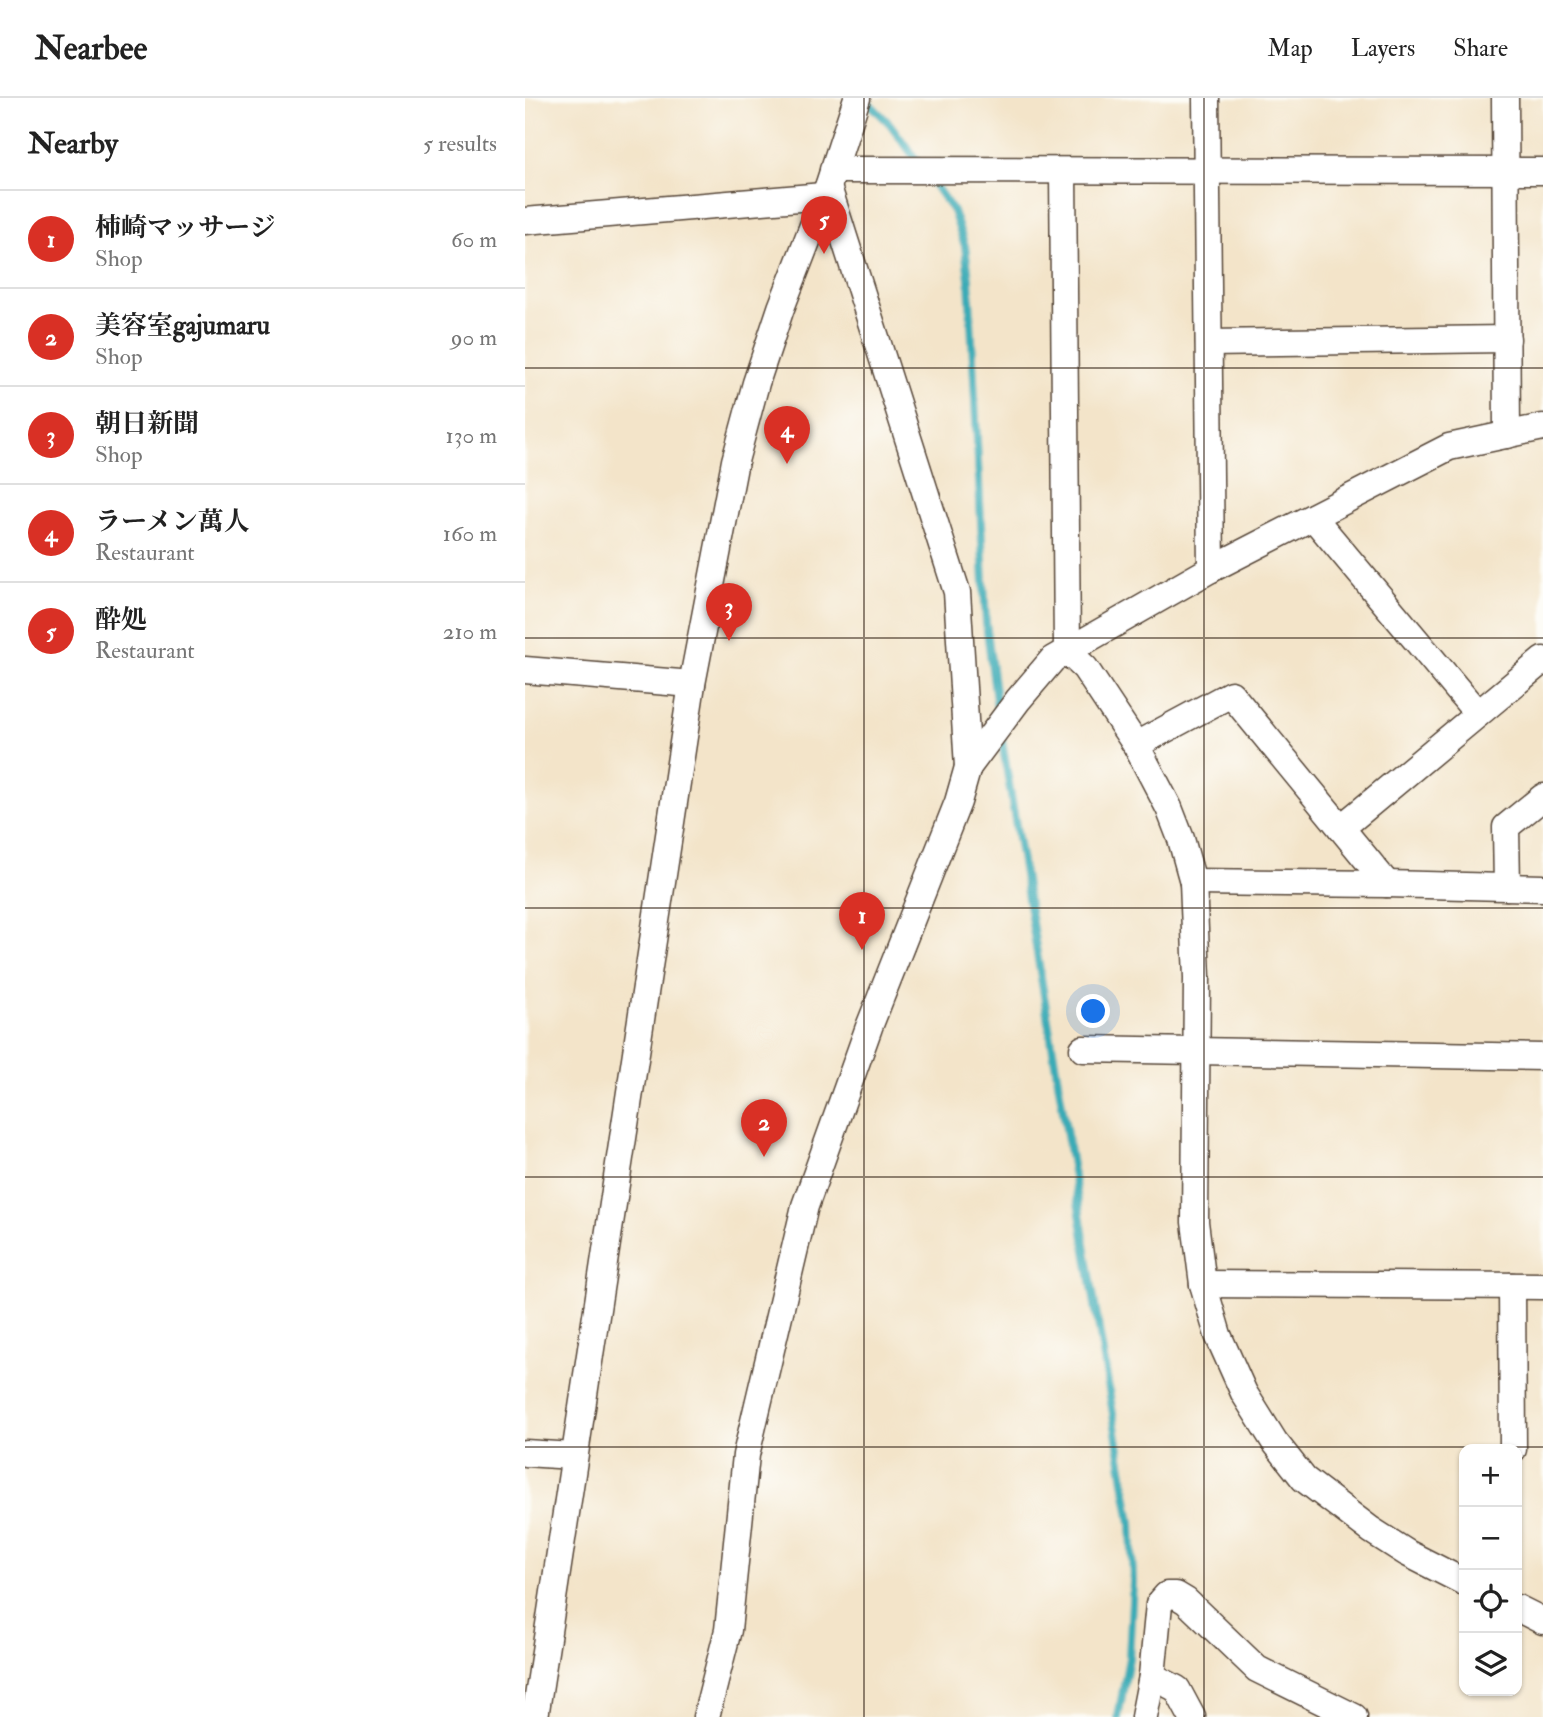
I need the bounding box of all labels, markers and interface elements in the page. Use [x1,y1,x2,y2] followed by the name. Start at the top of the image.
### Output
[35,28,147,69] text: Nearbee
[1268,33,1313,64] text: Map
[1351,33,1415,64] text: Layers
[1453,33,1508,64] text: Share
[28,125,118,162] text: Nearby
[423,129,497,158] text: 5 results
[801,196,847,254] pin: 5
[95,212,275,244] text: 柿崎マッサージ
[47,225,55,254] text: 1
[451,225,497,254] text: 60 m
[95,244,143,273] text: Shop
[95,310,270,342] text: 美容室gajumaru
[45,323,57,352] text: 2
[451,323,497,352] text: 90 m
[95,342,143,371] text: Shop
[764,406,810,464] pin: 4
[95,408,199,440] text: 朝日新聞
[47,421,55,450] text: 3
[445,421,497,450] text: 130 m
[95,440,143,469] text: Shop
[95,506,250,538] text: ラーメン萬人
[45,519,57,548] text: 4
[443,519,497,548] text: 160 m
[95,538,195,567] text: Restaurant
[706,583,752,641] pin: 3
[95,604,147,636] text: 酔処
[46,617,56,646] text: 5
[443,617,497,646] text: 210 m
[95,636,195,665] text: Restaurant
[839,892,885,950] pin: 1
[1076,994,1110,1028] your location
[741,1099,787,1157] pin: 2
[1459,1444,1522,1696] map controls
[1459,1444,1522,1507] button: +
[1459,1507,1522,1570] button: −
[1459,1570,1522,1633] button: locate
[1459,1633,1522,1696] button: layers

